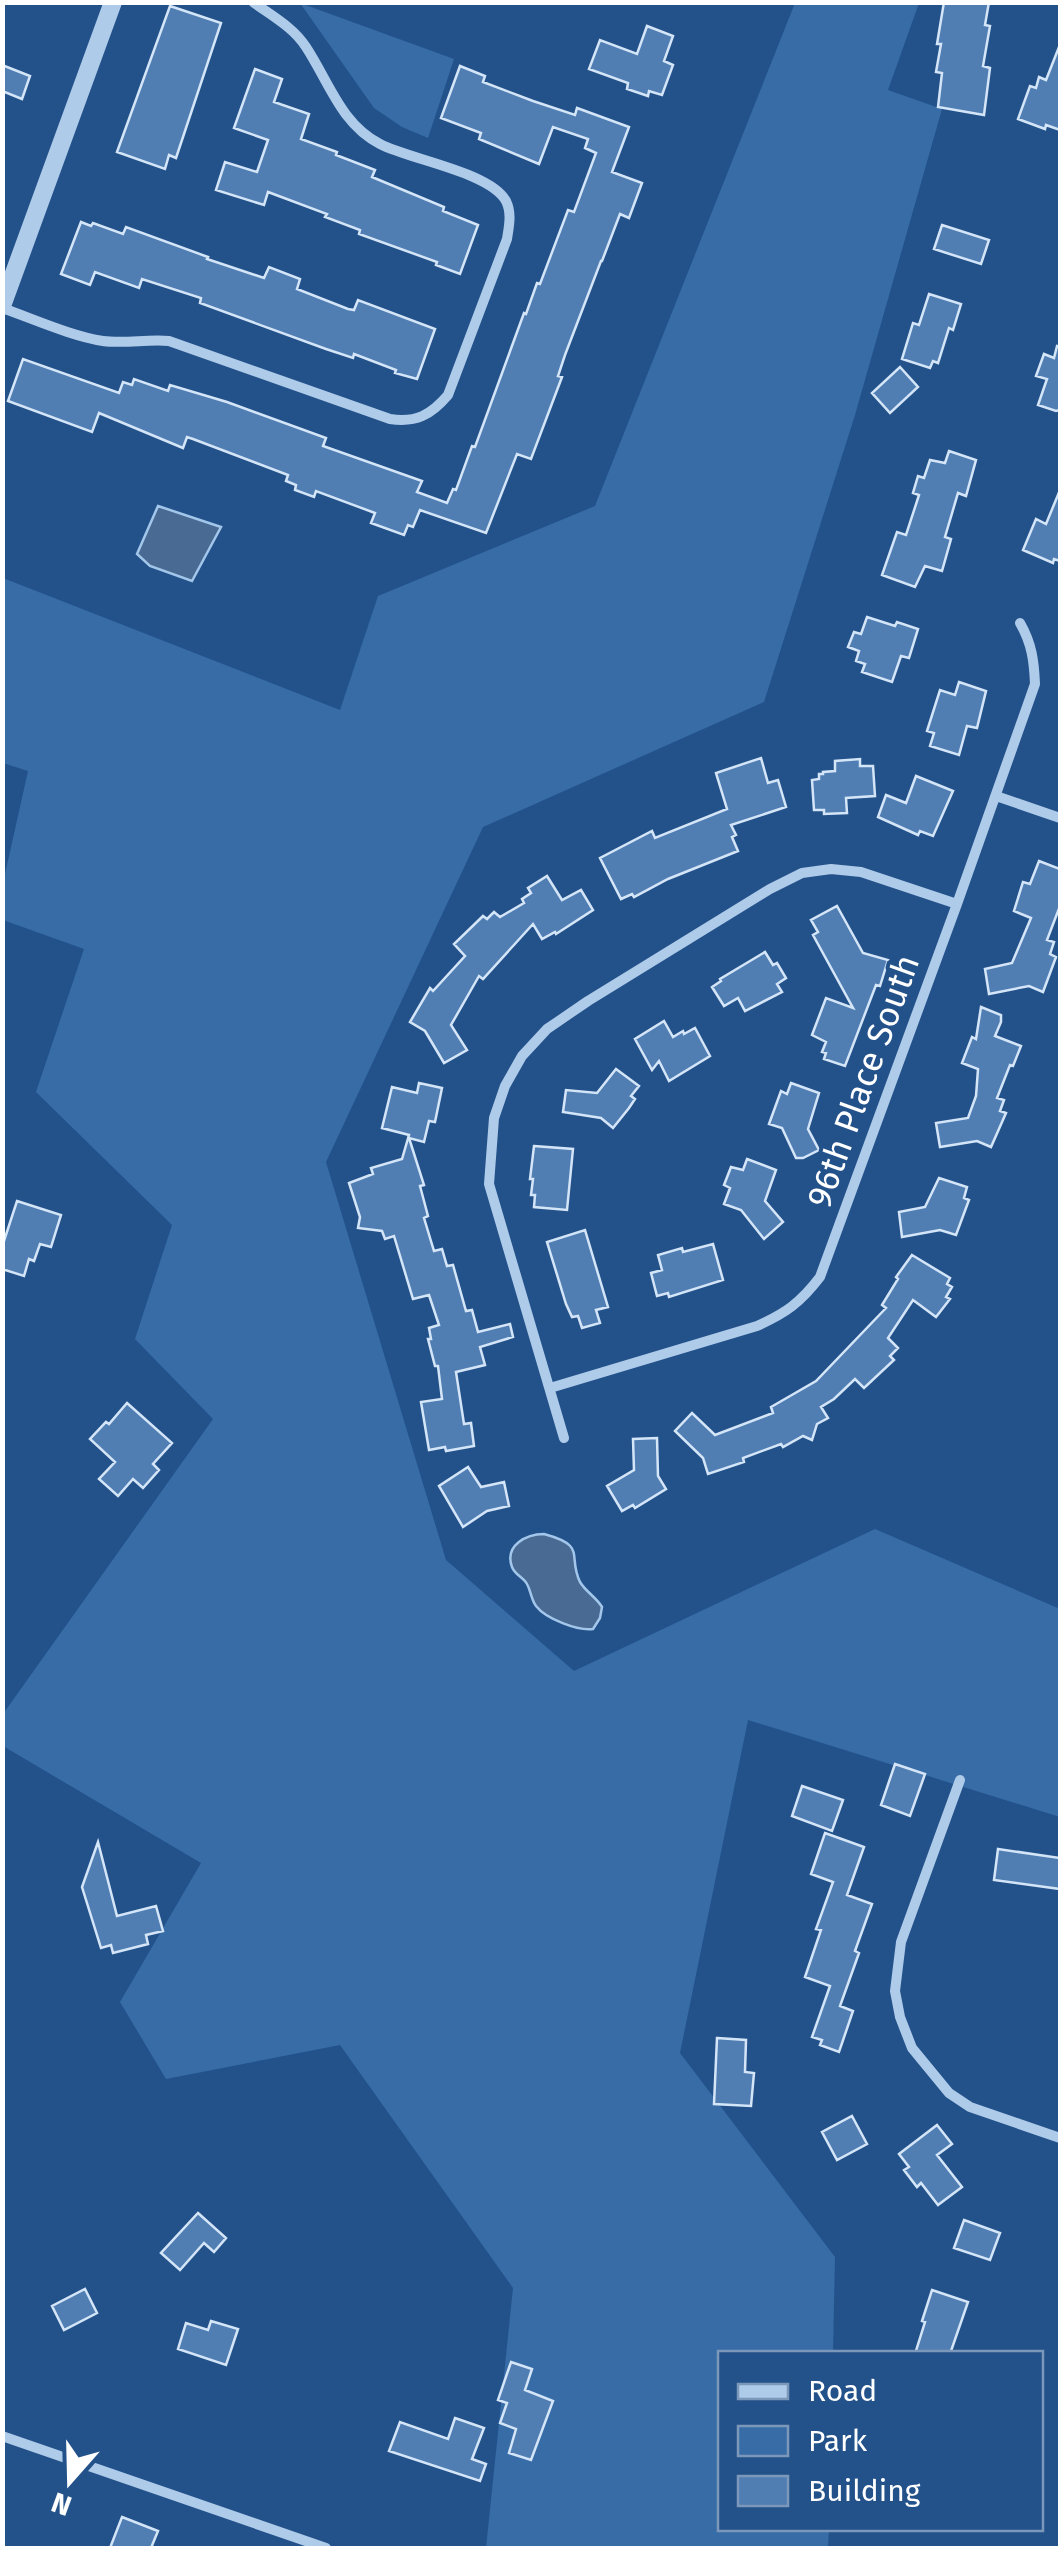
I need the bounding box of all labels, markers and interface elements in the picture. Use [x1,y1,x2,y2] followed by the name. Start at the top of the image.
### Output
[798,949,928,1213] street label: 96th Place South
[718,2351,1043,2531] legend
[808,2373,877,2409] text: Road
[808,2423,868,2459] text: Park
[20,2431,120,2531] north arrow
[808,2473,921,2509] text: Building
[47,2485,76,2523] text: N

